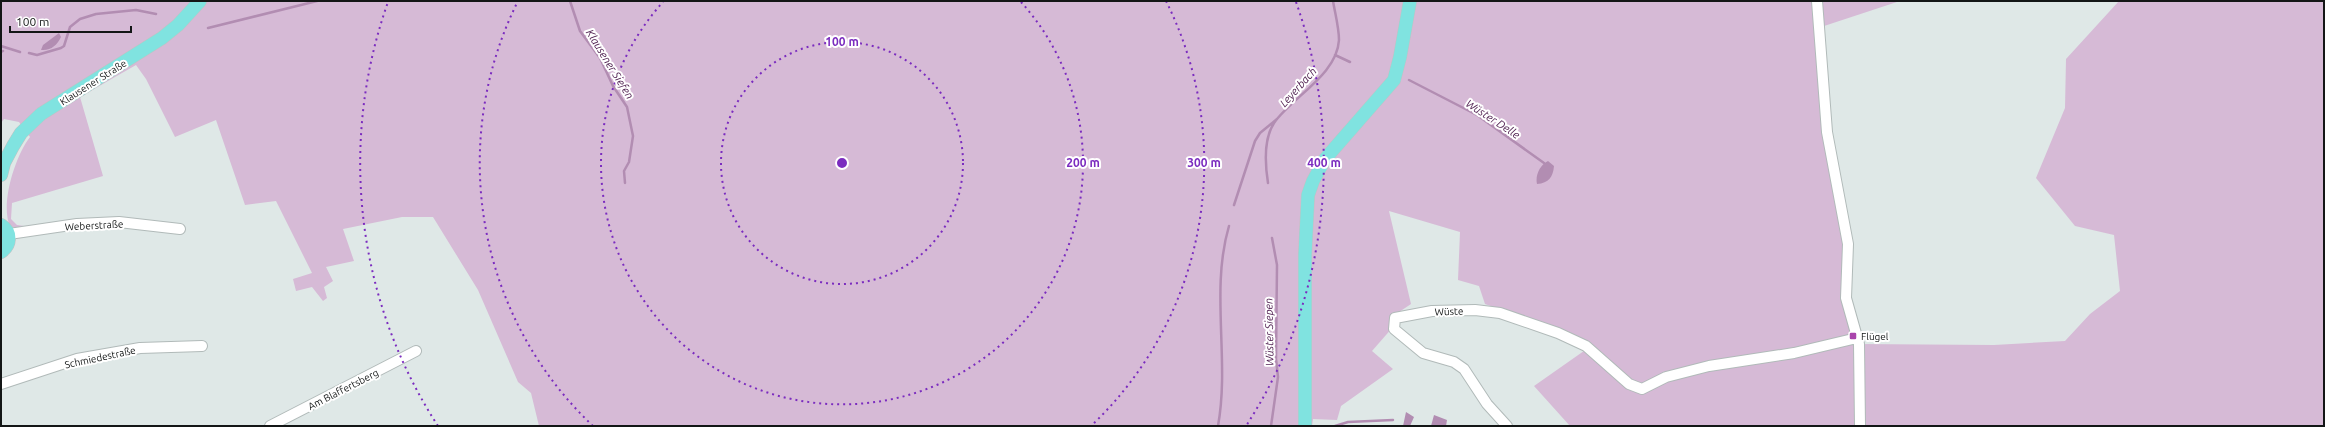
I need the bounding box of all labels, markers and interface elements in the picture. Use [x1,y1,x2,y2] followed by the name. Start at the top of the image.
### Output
[10,8,131,34] scale bar
[16,15,49,28] text: 100 m
[584,27,636,101] water label: Klausener Siefen
[825,35,859,48] text: 100 m
[58,58,129,107] street label: Klausener Straße
[1277,65,1319,109] water label: Leyerbach
[1464,97,1523,141] water label: Wüster Delle
[835,156,849,170] centre of rings
[1066,156,1100,169] text: 200 m
[1187,156,1221,169] text: 300 m
[1307,156,1341,169] text: 400 m
[65,218,124,233] street label: Weberstraße
[1262,298,1276,366] water label: Wüster Siepen
[1435,306,1464,317] street label: Wüste
[1848,331,1858,341] marker: Flügel
[1861,331,1889,342] place label: Flügel
[64,345,137,370] street label: Schmiedestraße
[306,367,380,412] street label: Am Blaffertsberg

